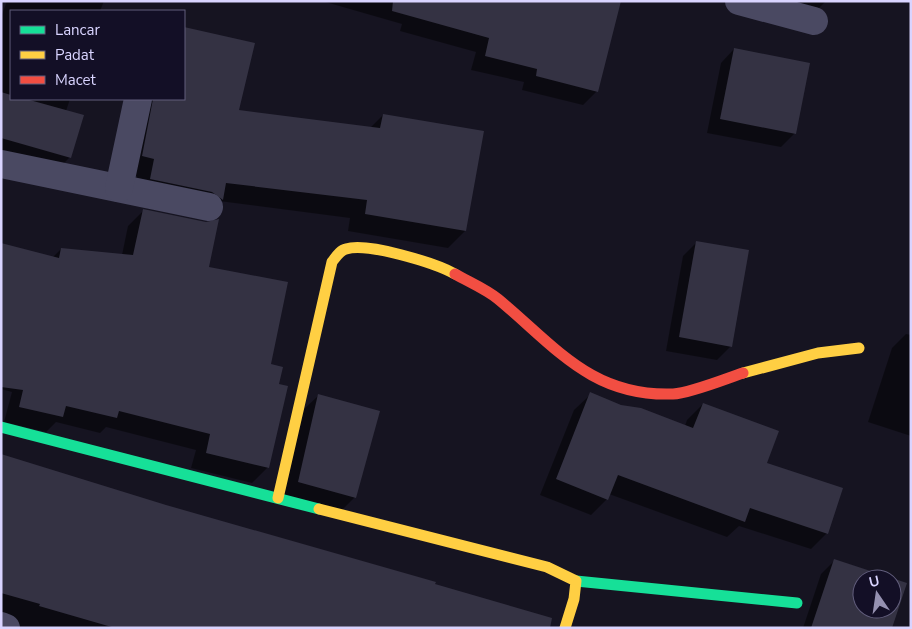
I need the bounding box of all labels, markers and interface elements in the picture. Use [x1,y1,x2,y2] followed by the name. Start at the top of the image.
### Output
[10,10,185,100] legend
[55,20,100,40] text: Lancar
[55,45,95,65] text: Padat
[55,70,97,90] text: Macet
[852,569,902,619] north arrow
[867,571,881,592] text: U

